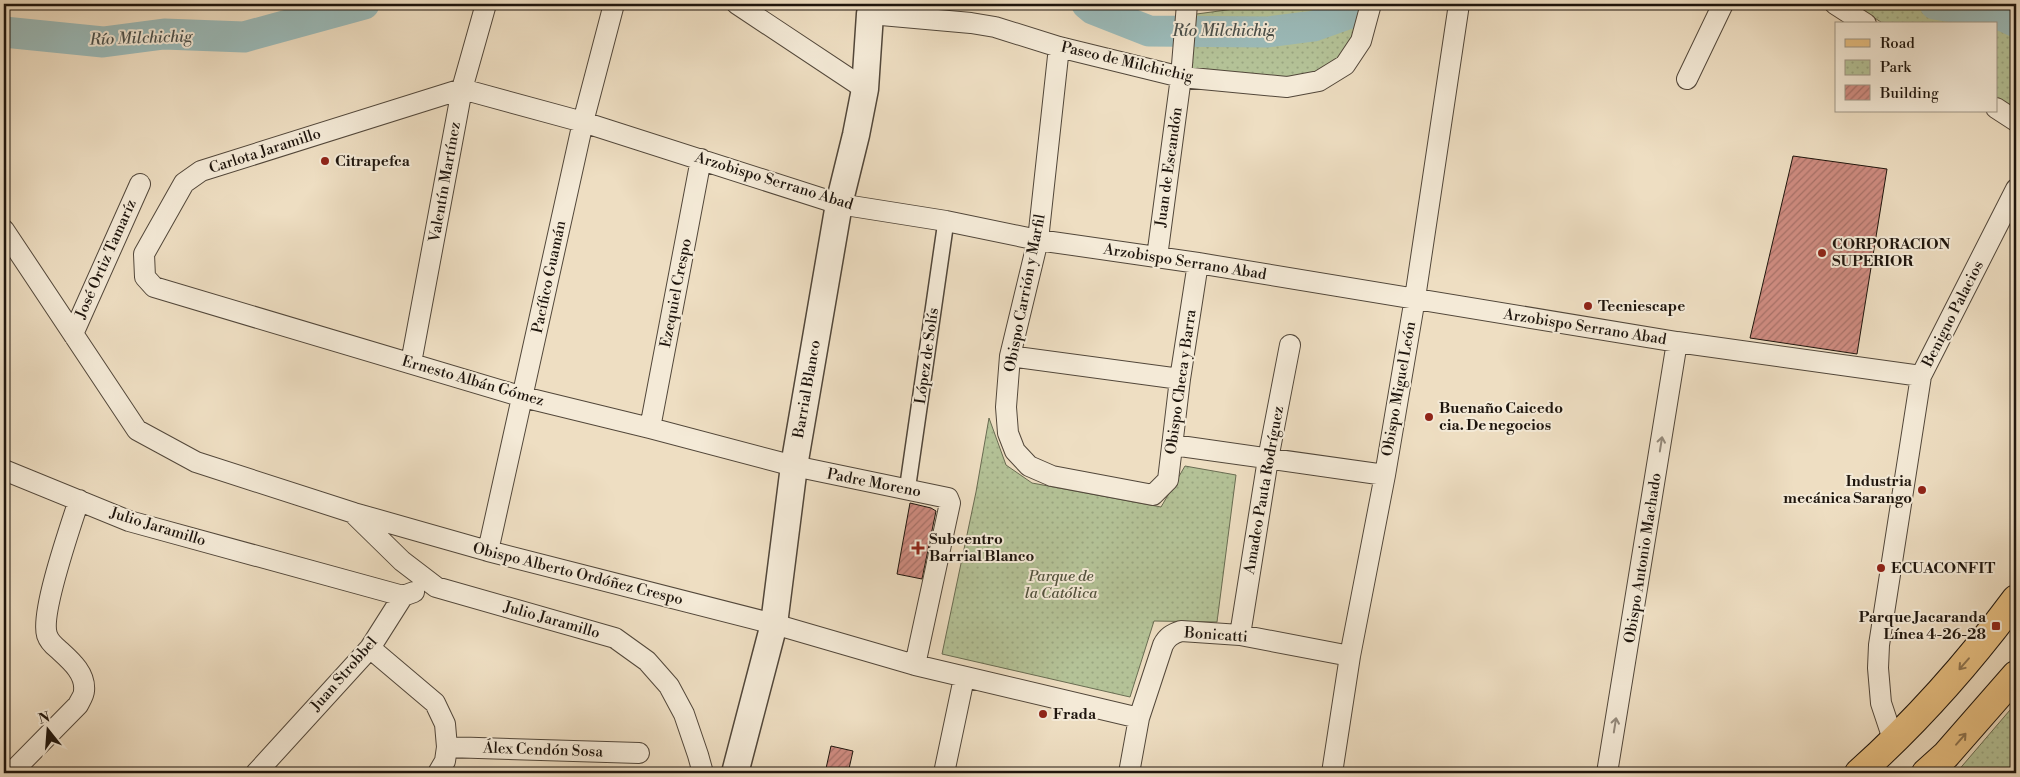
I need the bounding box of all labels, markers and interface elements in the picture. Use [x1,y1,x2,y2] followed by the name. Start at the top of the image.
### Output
[1172,21,1276,41] water label: Río Milchichig
[1835,22,1998,112] legend
[88,26,193,50] water label: Río Milchichig
[1880,34,1915,53] text: Road
[1059,38,1195,86] street label: Paseo de Milchichig
[1880,58,1912,77] text: Park
[1879,84,1939,103] text: Building
[1151,106,1187,229] street label: Juan de Escandón
[425,120,465,245] street label: Valentín Martínez
[207,124,323,178] street label: Carlota Jaramillo
[691,148,856,214] street label: Arzobispo Serrano Abad
[335,152,411,171] place label: Citrapefca
[319,155,331,167] marker: Citrapefca
[71,197,141,322] street label: José Ortiz Tamaríz
[1000,212,1050,374] street label: Obispo Carrión y Marfil
[528,219,570,335] street label: Pacífico Guamán
[1832,235,1951,271] place label: CORPORACION SUPERIOR
[656,237,696,349] street label: Ezequiel Crespo
[1101,240,1268,284] street label: Arzobispo Serrano Abad
[1816,247,1828,259] marker: CORPORACION SUPERIOR
[1918,258,1988,371] street label: Benigno Palacios
[1598,297,1685,316] place label: Tecniescape
[1582,300,1594,312] marker: Tecniescape
[1501,305,1668,349] street label: Arzobispo Serrano Abad
[911,307,943,405] street label: López de Solís
[1161,308,1201,456] street label: Obispo Checa y Barra
[1378,320,1420,458] street label: Obispo Miguel León
[789,338,825,441] street label: Barrial Blanco
[400,352,546,410] street label: Ernesto Albán Gómez
[1439,399,1563,435] place label: Buenaño Caicedo cia. De negocios
[1240,404,1288,577] street label: Amadeo Pauta Rodríguez
[1423,411,1435,423] marker: Buenaño Caicedo cia. De negocios
[1657,436,1667,452] one-way arrow
[825,465,923,501] street label: Padre Moreno
[1620,472,1666,644] street label: Obispo Antonio Machado
[1783,472,1913,508] place label: Industria mecánica Sarango
[1916,484,1928,496] marker: Industria mecánica Sarango
[107,503,208,551] street label: Julio Jaramillo
[929,530,1035,566] place label: Subcentro Barrial Blanco
[471,539,685,609] street label: Obispo Alberto Ordóñez Crespo
[911,541,925,555] marker: Subcentro Barrial Blanco
[1891,559,1995,578] place label: ECUACONFIT
[1875,562,1887,574] marker: ECUACONFIT
[1025,567,1098,603] park label: Parque de la Católica
[501,597,602,643] street label: Julio Jaramillo
[1859,608,1987,644] place label: Parque Jacaranda Línea 4-26-28
[1990,620,2002,632] marker: Parque Jacaranda Línea 4-26-28
[1183,623,1248,647] street label: Bonicatti
[306,632,382,716] street label: Juan Strobbel
[1958,657,1969,670] one-way arrow
[22,704,72,754] north arrow
[1053,705,1097,724] place label: Frada
[37,708,52,729] text: N
[1037,708,1049,720] marker: Frada
[1611,718,1621,734] one-way arrow
[1955,732,1967,745] one-way arrow
[482,737,604,762] street label: Álex Cendón Sosa

